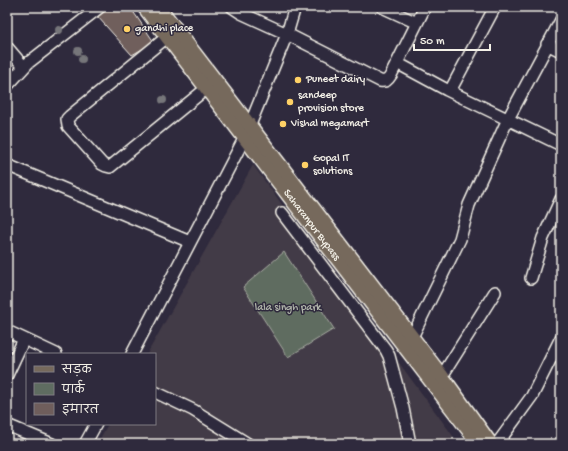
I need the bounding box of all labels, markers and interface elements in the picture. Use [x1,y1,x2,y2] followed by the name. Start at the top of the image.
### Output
[135,23,194,35] place label: gandhi place
[122,24,132,34] marker: gandhi place
[414,26,490,52] scale bar
[420,35,445,49] text: 50 m
[305,74,366,86] place label: Puneet dairy
[293,75,303,85] marker: Puneet dairy
[297,90,364,115] place label: sandeep provision store
[285,97,295,107] marker: sandeep provision store
[290,118,370,130] place label: Vishal megamart
[278,119,288,129] marker: Vishal megamart
[313,153,353,178] place label: Gopal IT solutions
[300,160,310,170] marker: Gopal IT solutions
[280,187,343,264] street label: Saharanpur Bypass
[255,302,322,314] park label: lala singh park
[26,353,156,425] legend
[61,364,93,378] text: सड़क
[61,379,86,398] text: पार्क
[62,403,100,418] text: इमारत

